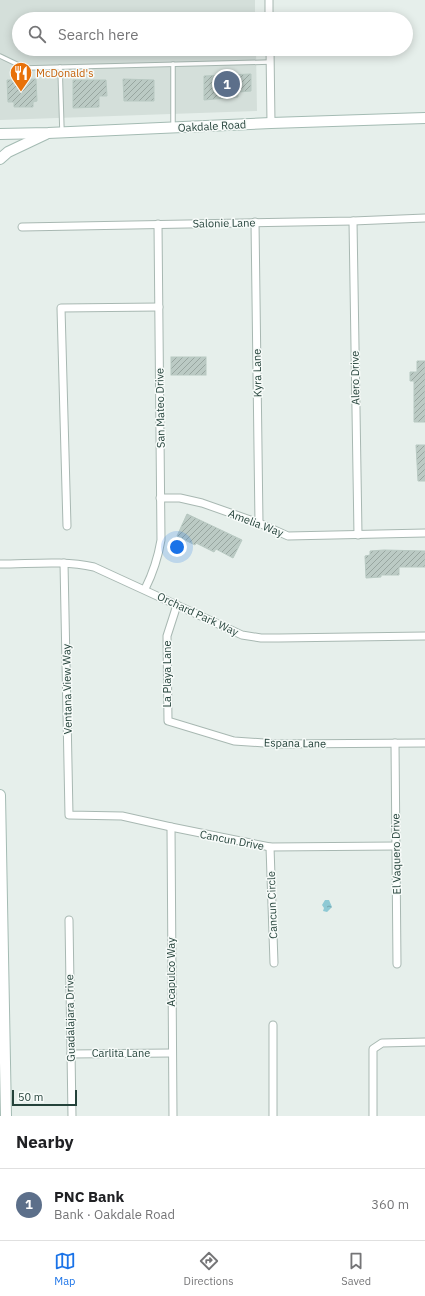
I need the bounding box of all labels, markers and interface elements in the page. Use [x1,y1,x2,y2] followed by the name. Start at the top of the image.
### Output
[12,12,413,56] search box
[26,23,48,45] icon: search
[58,25,138,44] text: Search here
[8,60,34,93] restaurant icon: McDonald's
[36,66,94,80] place label: McDonald's
[214,69,240,99] pin: 1
[177,117,247,135] street label: Oakdale Road
[193,215,255,231] street label: Salonie Lane
[250,349,264,397] street label: Kyra Lane
[348,351,362,405] street label: Alero Drive
[152,368,168,448] street label: San Mateo Drive
[226,506,286,540] street label: Amelia Way
[167,537,187,557] your location
[155,589,241,639] street label: Orchard Park Way
[160,641,174,707] street label: La Playa Lane
[59,643,75,734] street label: Ventana View Way
[264,735,326,751] street label: Espana Lane
[388,813,404,895] street label: El Vaquero Drive
[199,827,265,853] street label: Cancun Drive
[264,871,280,939] street label: Cancun Circle
[164,937,178,1007] street label: Acapulco Way
[62,974,78,1062] street label: Guadalajara Drive
[92,1046,150,1060] street label: Carlita Lane
[12,1088,77,1107] scale bar
[18,1090,43,1104] text: 50 m
[16,1131,74,1153] text: Nearby
[54,1187,124,1206] text: PNC Bank
[25,1196,33,1213] text: 1
[371,1196,409,1213] text: 360 m
[54,1206,175,1223] text: Bank · Oakdale Road
[54,1250,76,1288] tab: Map
[184,1250,234,1288] tab: Directions
[341,1250,371,1288] tab: Saved

